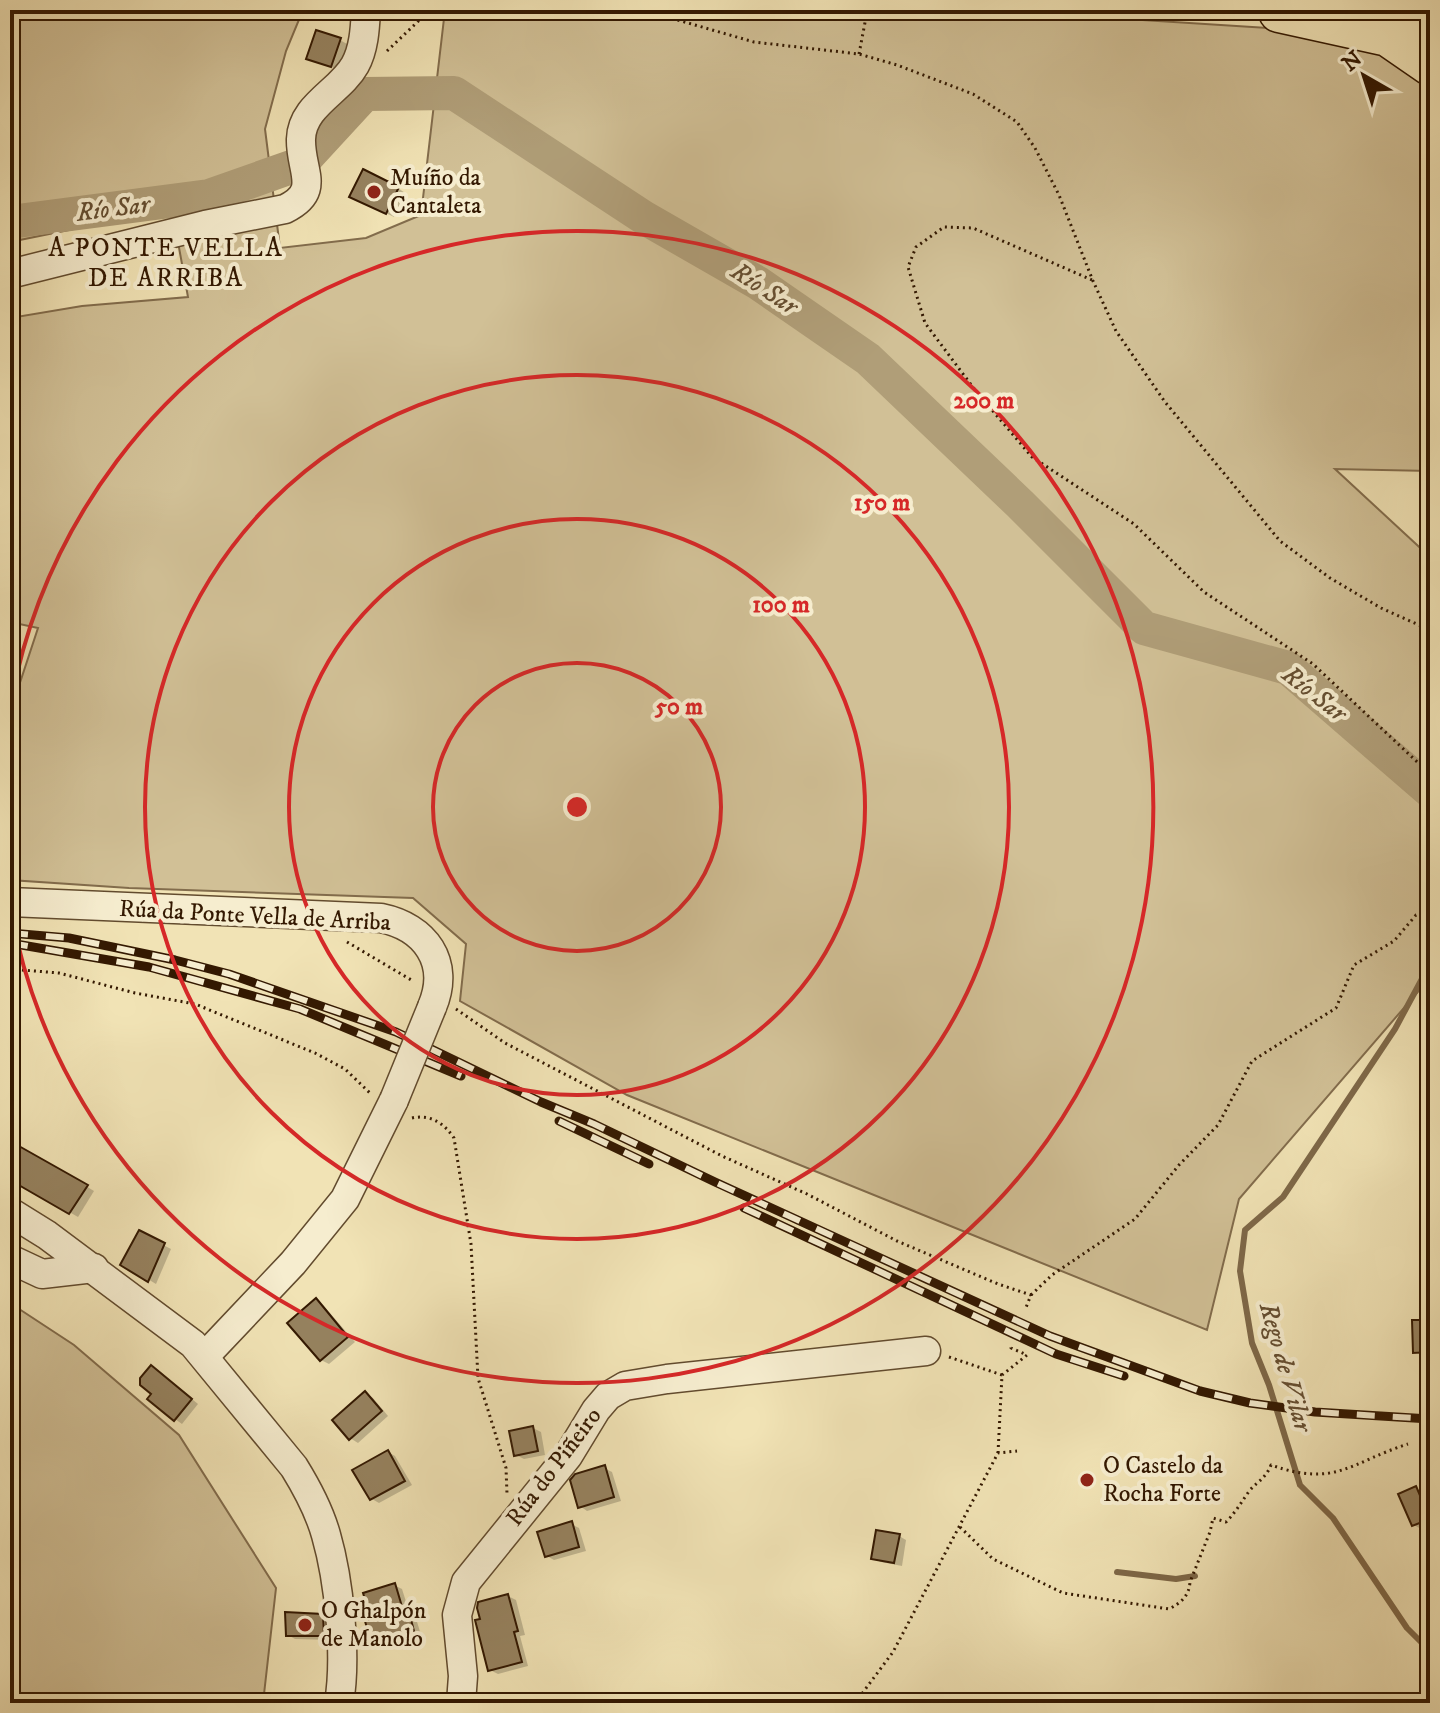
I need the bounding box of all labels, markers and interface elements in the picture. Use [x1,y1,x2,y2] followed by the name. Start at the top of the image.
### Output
[1324,36,1404,116] north arrow
[1337,45,1368,78] text: N
[390,163,482,221] place label: Muíño da Cantaleta
[365,183,383,201] marker: Muíño da Cantaleta
[74,188,153,230] water label: Río Sar
[48,232,284,295] district label: A PONTE VELLA DE ARRIBA
[723,255,805,324] water label: Río Sar
[954,386,1014,416] text: 200 m
[854,488,910,518] text: 150 m
[752,590,810,620] text: 100 m
[1274,658,1354,731] water label: Río Sar
[654,692,703,722] text: 50 m
[563,793,591,821] centre of rings
[118,894,392,938] street label: Rúa da Ponte Vella de Arriba
[1251,1298,1320,1437] water label: Rego de Vilar
[500,1402,608,1532] street label: Rúa do Piñeiro
[1103,1451,1224,1509] place label: O Castelo da Rocha Forte
[1078,1471,1096,1489] marker: O Castelo da Rocha Forte
[321,1596,427,1654] place label: O Ghalpón de Manolo
[296,1616,314,1634] marker: O Ghalpón de Manolo

